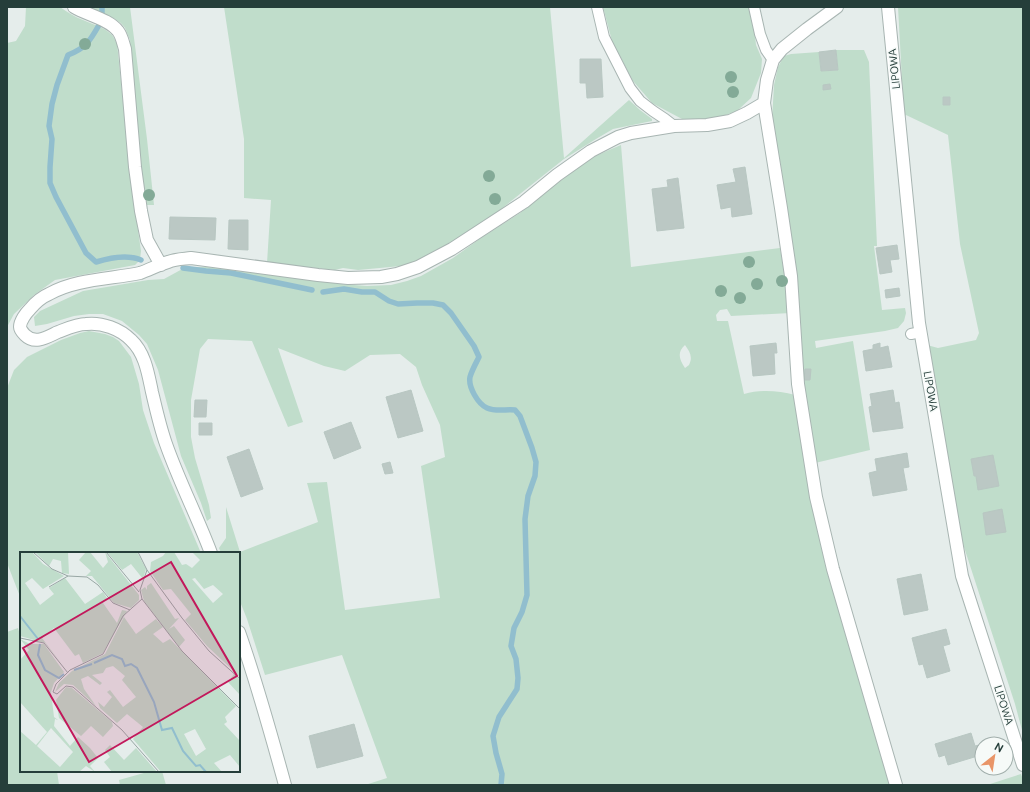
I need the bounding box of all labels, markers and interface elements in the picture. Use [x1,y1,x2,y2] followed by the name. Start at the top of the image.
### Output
[886,47,902,90] street label: LIPOWA
[922,370,941,413] street label: LIPOWA
[20,552,240,772] inset map
[992,684,1016,727] street label: LIPOWA
[974,736,1014,776] north arrow
[992,740,1006,755] text: N

